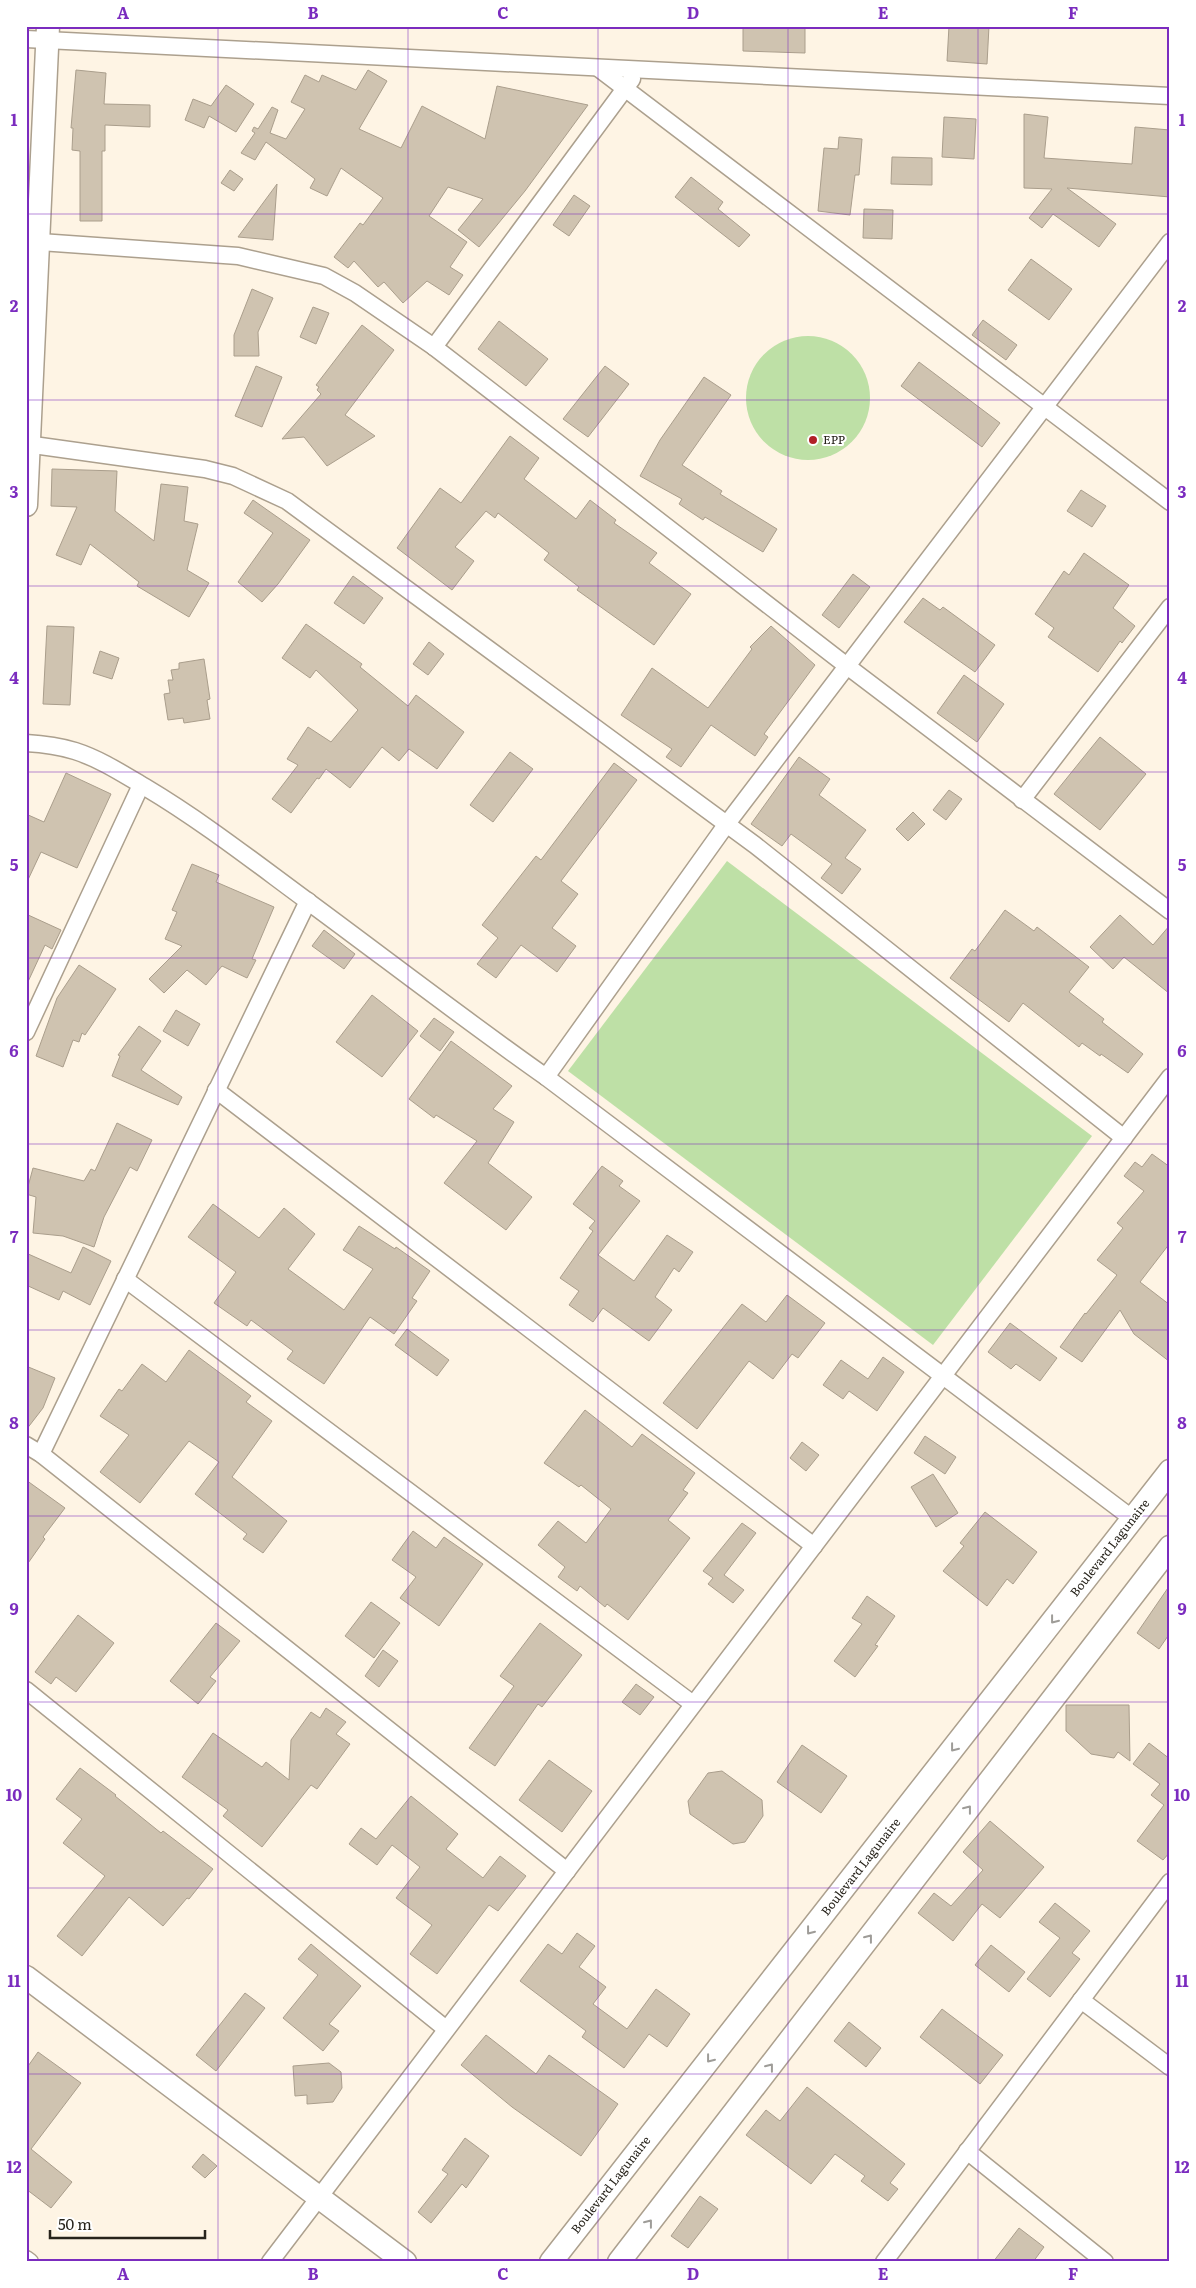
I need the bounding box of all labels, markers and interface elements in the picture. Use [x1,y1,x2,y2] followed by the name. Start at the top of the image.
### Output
[117,0,129,24] text: A
[307,0,319,24] text: B
[497,0,509,24] text: C
[687,0,699,24] text: D
[878,0,889,24] text: E
[1068,0,1078,24] text: F
[11,107,18,131] text: 1
[1179,107,1186,131] text: 1
[10,293,19,317] text: 2
[1178,293,1187,317] text: 2
[823,430,845,448] place label: EPP
[807,434,819,446] marker: EPP
[10,479,19,503] text: 3
[1178,479,1187,503] text: 3
[9,665,19,689] text: 4
[1177,665,1187,689] text: 4
[10,852,19,876] text: 5
[1178,852,1187,876] text: 5
[9,1038,19,1062] text: 6
[1177,1038,1187,1062] text: 6
[10,1224,19,1248] text: 7
[1178,1224,1187,1248] text: 7
[9,1410,19,1434] text: 8
[1177,1410,1187,1434] text: 8
[1065,1495,1153,1600] street label: Boulevard Lagunaire
[9,1596,19,1620] text: 9
[1177,1596,1187,1620] text: 9
[1051,1614,1059,1623] one-way arrow
[951,1742,959,1751] one-way arrow
[6,1782,22,1806] text: 10
[1174,1782,1190,1806] text: 10
[962,1806,970,1815] one-way arrow
[816,1814,904,1919] street label: Boulevard Lagunaire
[808,1925,816,1934] one-way arrow
[863,1935,871,1944] one-way arrow
[7,1968,21,1992] text: 11
[1175,1968,1189,1992] text: 11
[708,2053,716,2062] one-way arrow
[764,2064,772,2073] one-way arrow
[566,2132,654,2237] street label: Boulevard Lagunaire
[6,2154,22,2178] text: 12
[1174,2154,1190,2178] text: 12
[50,2208,205,2240] scale bar
[58,2212,92,2235] text: 50 m
[643,2219,652,2229] one-way arrow
[117,2261,129,2285] text: A
[307,2261,319,2285] text: B
[497,2261,509,2285] text: C
[687,2261,699,2285] text: D
[878,2261,889,2285] text: E
[1068,2261,1078,2285] text: F

